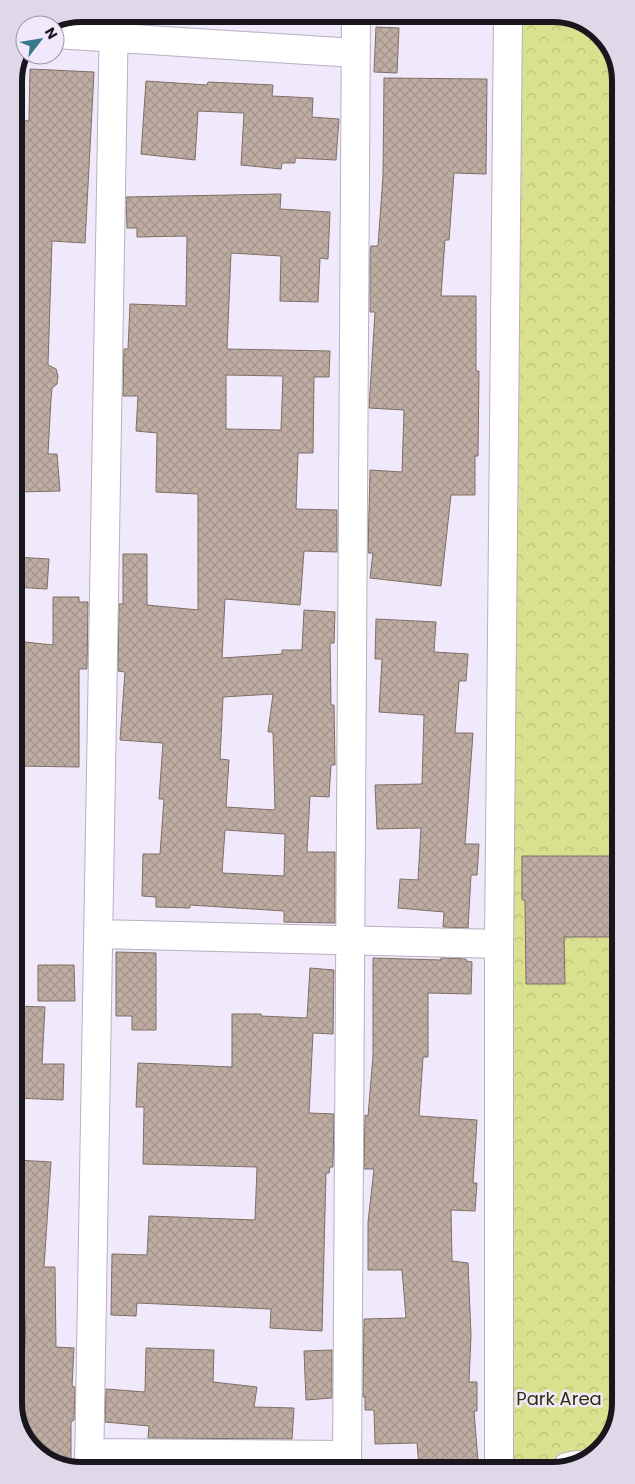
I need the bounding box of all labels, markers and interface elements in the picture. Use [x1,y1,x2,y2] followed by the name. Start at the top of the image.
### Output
[15,15,65,65] north arrow
[40,24,62,43] text: N
[516,1386,602,1411] park label: Park Area

